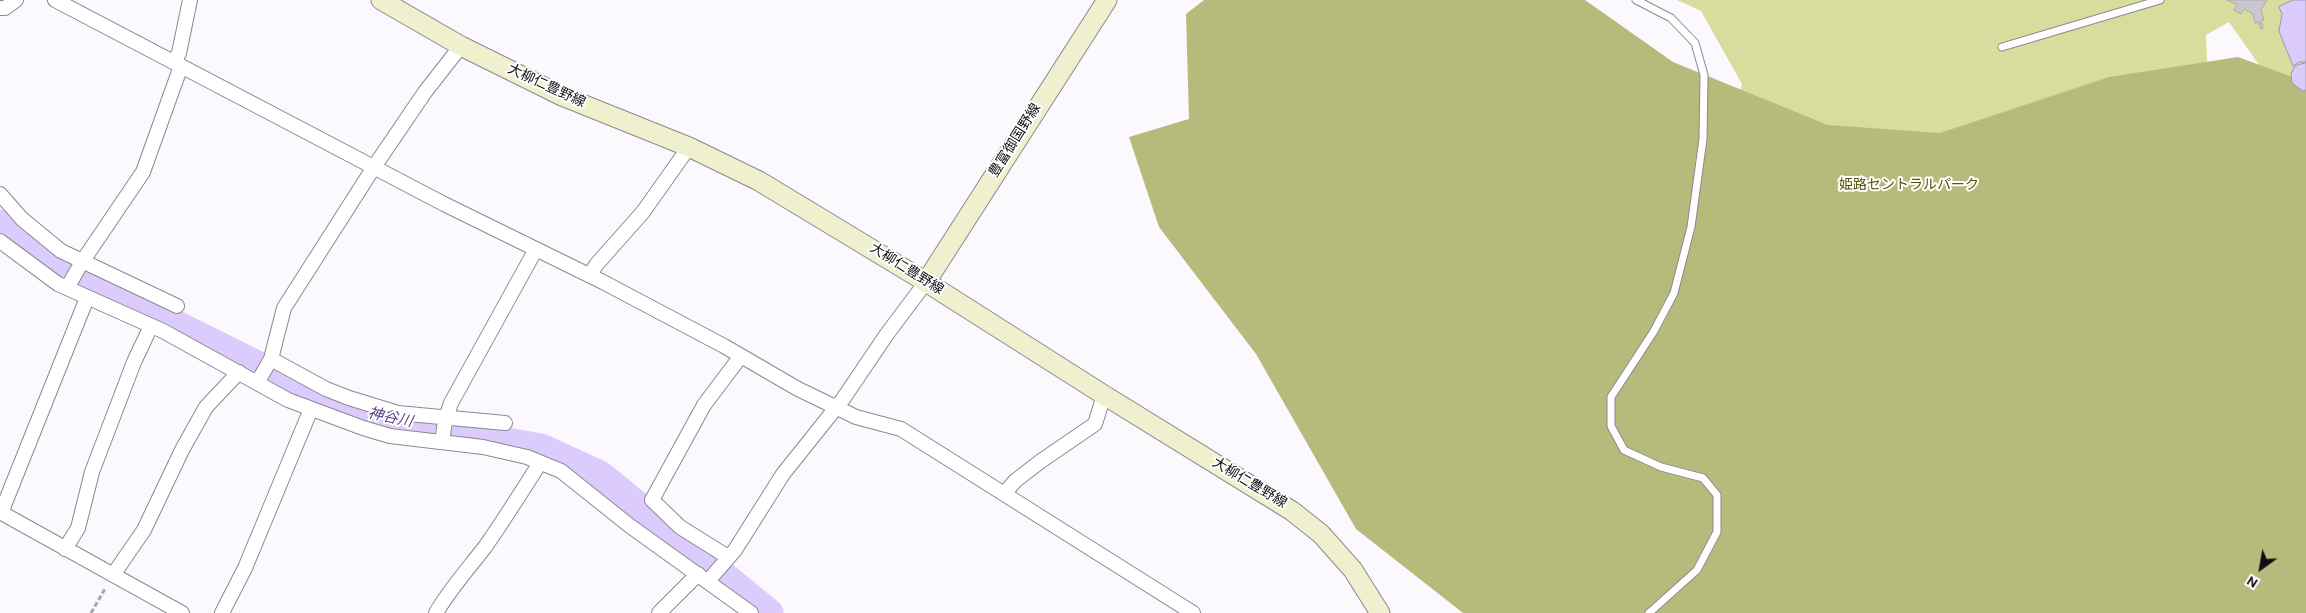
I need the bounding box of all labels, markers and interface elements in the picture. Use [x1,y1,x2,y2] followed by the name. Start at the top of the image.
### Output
[504,62,588,112] street label: 大柳仁豊野線
[987,101,1045,181] street label: 豊富御国野線
[1839,178,1979,194] park label: 姫路セントラルパーク
[866,241,946,299] street label: 大柳仁豊野線
[366,406,414,432] water label: 神谷川
[1209,455,1289,513] street label: 大柳仁豊野線
[2236,543,2286,593] north arrow
[2244,571,2262,591] text: N

